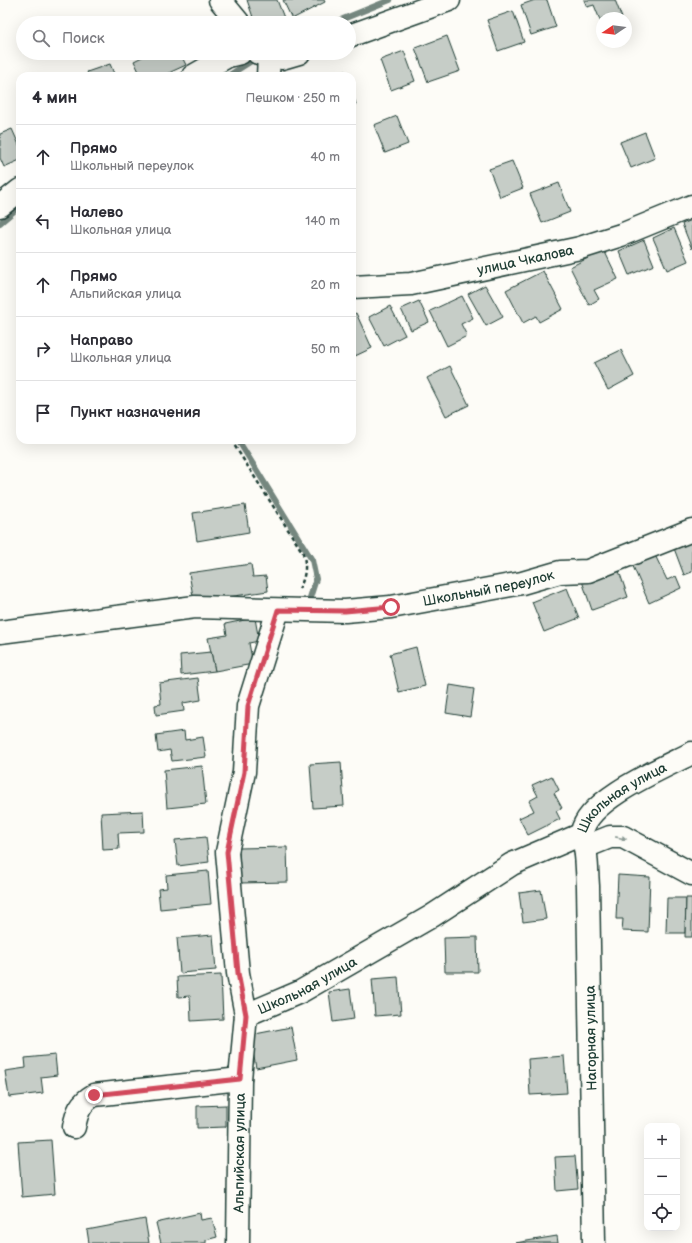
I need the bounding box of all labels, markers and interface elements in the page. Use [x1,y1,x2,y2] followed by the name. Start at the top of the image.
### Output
[596,12,632,48] north arrow
[16,16,356,60] search box
[30,27,52,49] icon: search
[62,29,105,48] text: Поиск
[32,88,77,108] text: 4 мин
[245,90,340,106] text: Пешком · 250 m
[70,139,117,158] text: Прямо
[32,146,54,168] icon: ahead
[310,149,340,165] text: 40 m
[70,158,194,174] text: Школьный переулок
[70,203,123,222] text: Налево
[32,210,54,232] icon: left
[305,213,340,229] text: 140 m
[70,222,172,238] text: Школьная улица
[476,241,576,278] street label: улица Чкалова
[70,267,117,286] text: Прямо
[32,274,54,296] icon: ahead
[310,277,340,293] text: 20 m
[70,286,181,302] text: Альпийская улица
[70,331,133,350] text: Направо
[32,338,54,360] icon: right
[311,341,340,357] text: 50 m
[70,350,172,366] text: Школьная улица
[32,402,54,424] icon: arrive
[70,403,201,422] text: Пункт назначения
[421,566,556,610] street label: Школьный переулок
[382,598,400,616] route start
[573,758,670,835] street label: Школьная улица
[615,835,628,841] one-way arrow
[255,952,360,1018] street label: Школьная улица
[582,984,600,1091] street label: Нагорная улица
[85,1086,103,1104] route end
[230,1092,248,1214] street label: Альпийская улица
[644,1123,680,1231] map controls
[644,1123,680,1159] button: +
[644,1159,680,1195] button: −
[644,1195,680,1231] button: locate

